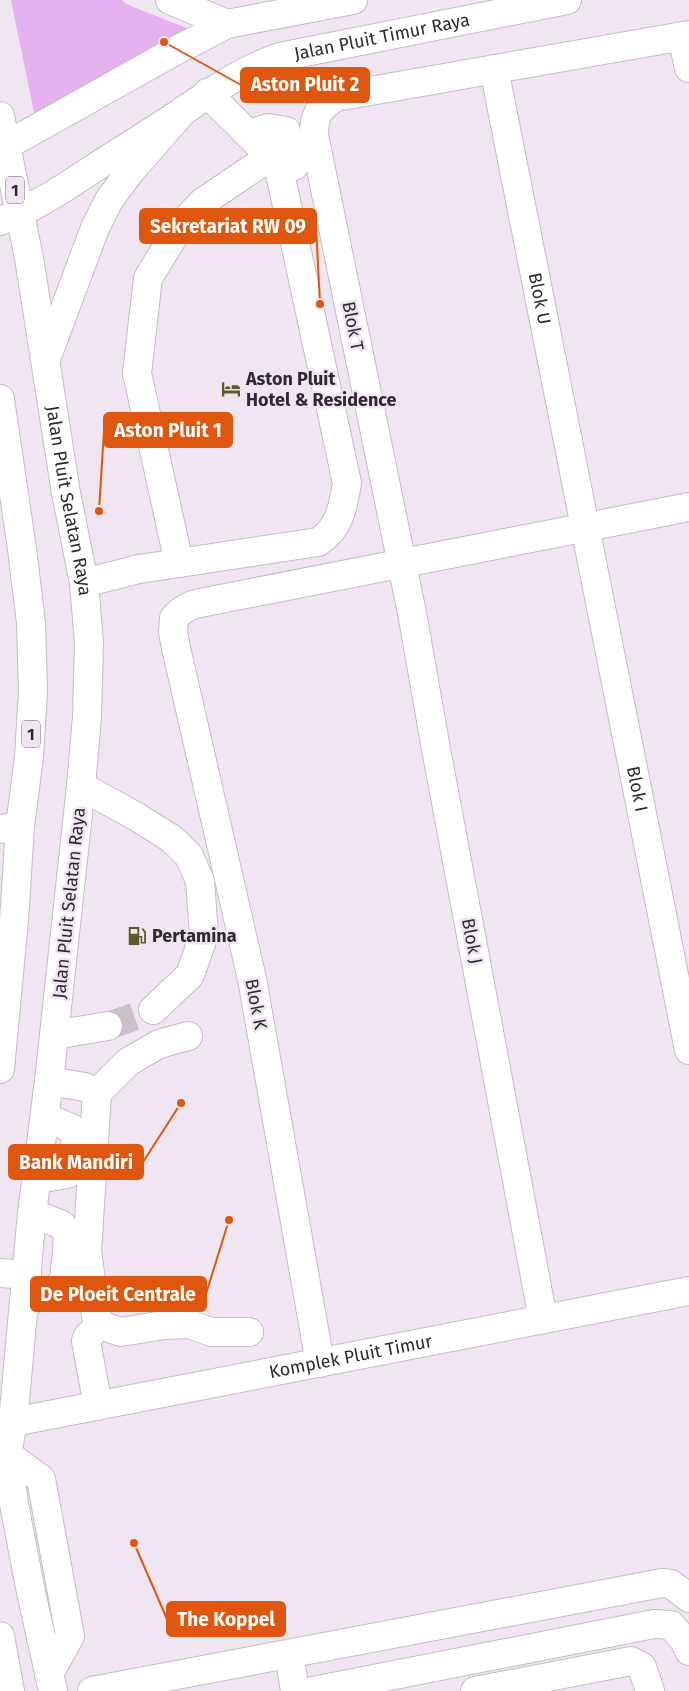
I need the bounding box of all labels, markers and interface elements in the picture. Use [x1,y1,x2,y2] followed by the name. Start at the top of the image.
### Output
[292,9,471,65] street label: Jalan Pluit Timur Raya
[241,68,369,102] callout: Aston Pluit 2
[250,73,360,96] text: Aston Pluit 2
[6,176,24,204] road number: 1
[140,209,316,243] callout: Sekretariat RW 09
[150,215,306,238] text: Sekretariat RW 09
[524,271,556,326] street label: Blok U
[337,299,369,353] street label: Blok T
[245,368,397,411] place label: Aston Pluit Hotel & Residence
[220,378,242,400] hotel icon: Aston Pluit Hotel & Residence
[41,404,96,597] street label: Jalan Pluit Selatan Raya
[104,413,232,447] callout: Aston Pluit 1
[113,419,222,442] text: Aston Pluit 1
[22,721,40,748] road number: 1
[622,764,652,814] street label: Blok I
[48,806,90,1000] street label: Jalan Pluit Selatan Raya
[457,916,487,966] street label: Blok J
[126,925,148,947] fuel station icon: Pertamina
[152,925,237,947] place label: Pertamina
[240,977,272,1032] street label: Blok K
[9,1145,143,1179] callout: Bank Mandiri
[19,1151,133,1174] text: Bank Mandiri
[31,1277,206,1311] callout: De Ploeit Centrale
[40,1283,196,1306] text: De Ploeit Centrale
[267,1330,434,1383] street label: Komplek Pluit Timur
[167,1602,285,1636] callout: The Koppel
[177,1608,275,1631] text: The Koppel

